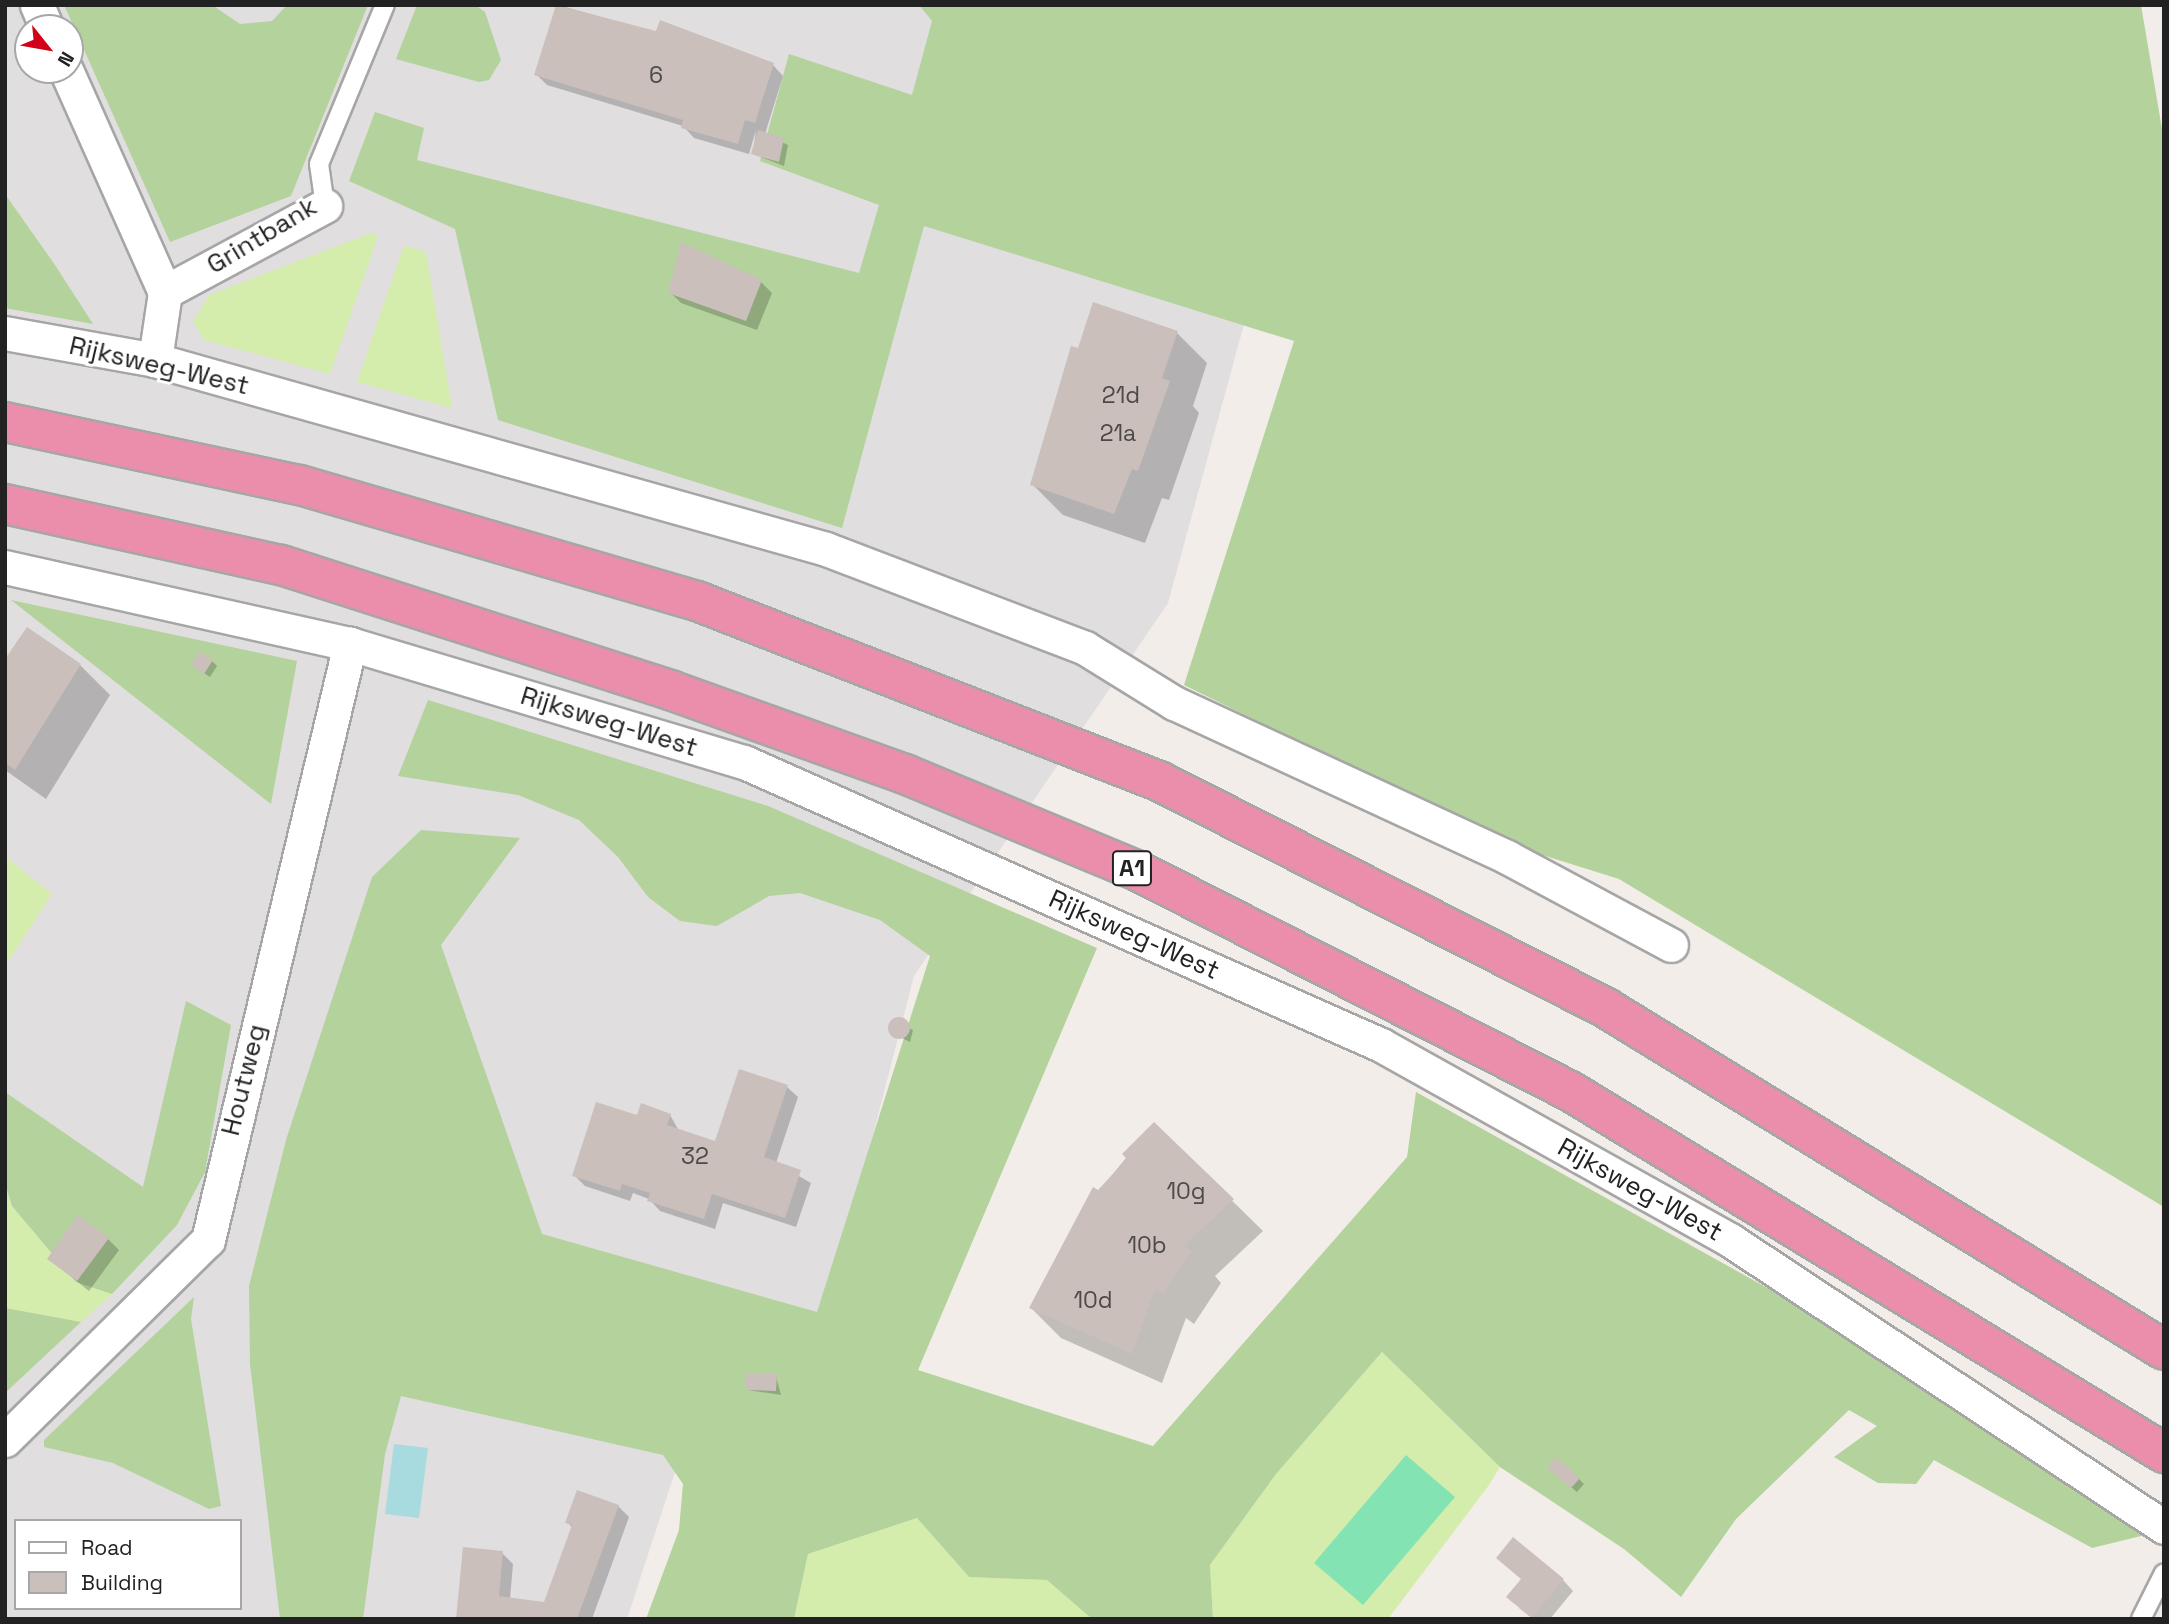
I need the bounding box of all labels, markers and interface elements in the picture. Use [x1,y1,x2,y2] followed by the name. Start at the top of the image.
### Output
[14,14,84,84] north arrow
[52,47,80,71] text: N
[649,61,663,89] house number: 6
[201,191,323,281] street label: Grintbank
[66,330,252,402] street label: Rijksweg-West
[1102,381,1140,409] house number: 21d
[1100,419,1136,447] house number: 21a
[517,680,701,764] street label: Rijksweg-West
[1111,848,1153,888] road number: A1
[1044,883,1224,987] street label: Rijksweg-West
[215,1021,273,1139] street label: Houtweg
[1552,1132,1728,1248] street label: Rijksweg-West
[681,1142,709,1170] house number: 32
[1166,1177,1206,1205] house number: 10g
[1127,1231,1167,1259] house number: 10b
[1073,1286,1113,1314] house number: 10d
[14,1519,242,1610] legend
[81,1534,133,1561] text: Road
[81,1569,163,1596] text: Building

